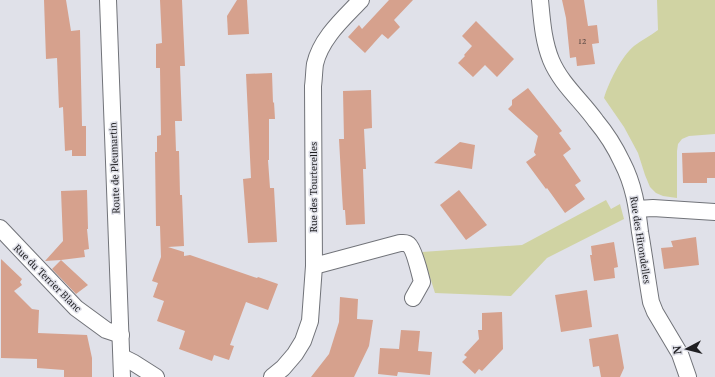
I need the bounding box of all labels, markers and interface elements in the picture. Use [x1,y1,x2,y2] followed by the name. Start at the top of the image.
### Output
[578,36,586,46] house number: 12
[106,122,123,214] street label: Route de Pleumartin
[307,142,320,232] street label: Rue des Tourterelles
[627,195,654,285] street label: Rue des Hirondelles
[11,242,85,315] street label: Rue du Terrier Blanc
[667,329,707,369] north arrow
[670,345,685,355] text: N

